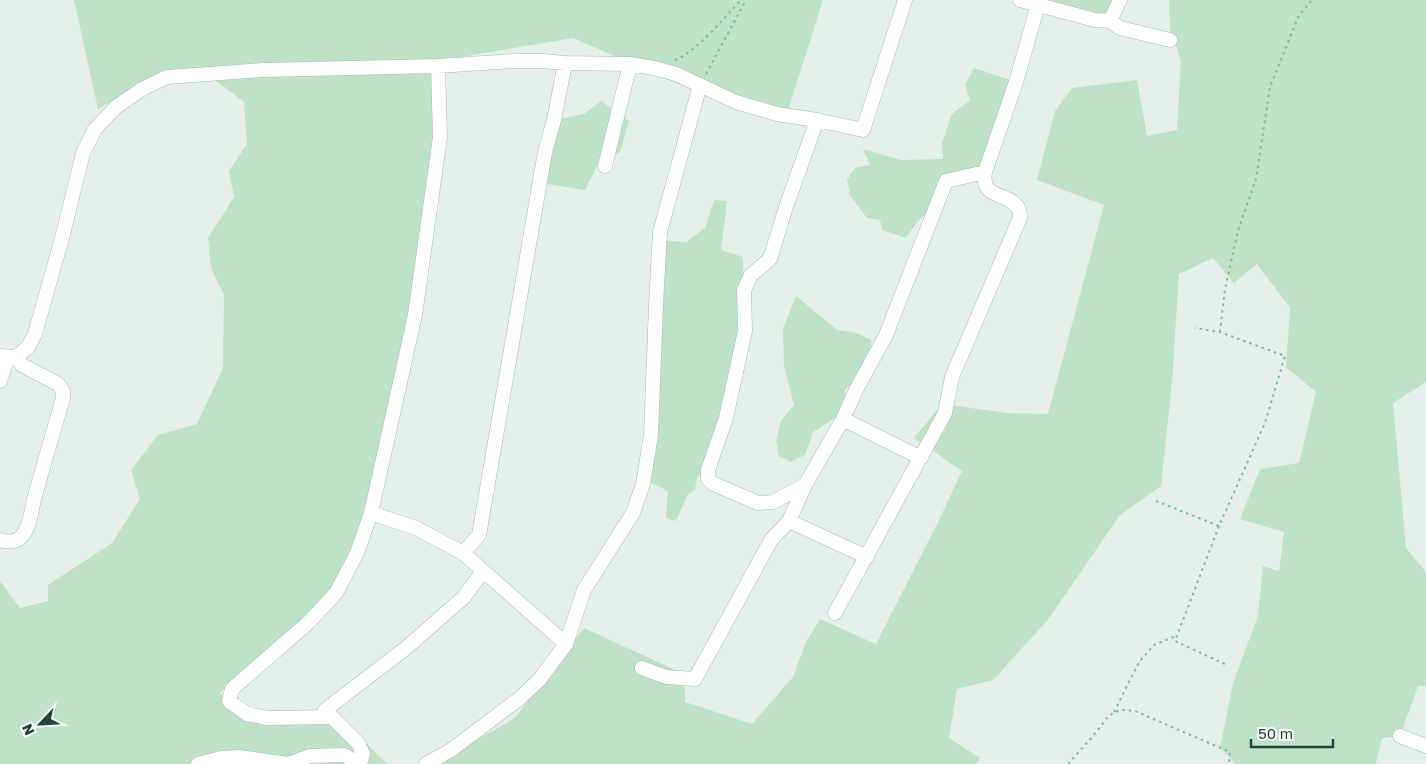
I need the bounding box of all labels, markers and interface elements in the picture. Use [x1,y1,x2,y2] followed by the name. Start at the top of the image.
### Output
[15,699,65,749] north arrow
[1251,716,1334,748] scale bar
[18,721,38,738] text: N
[1258,724,1293,742] text: 50 m

